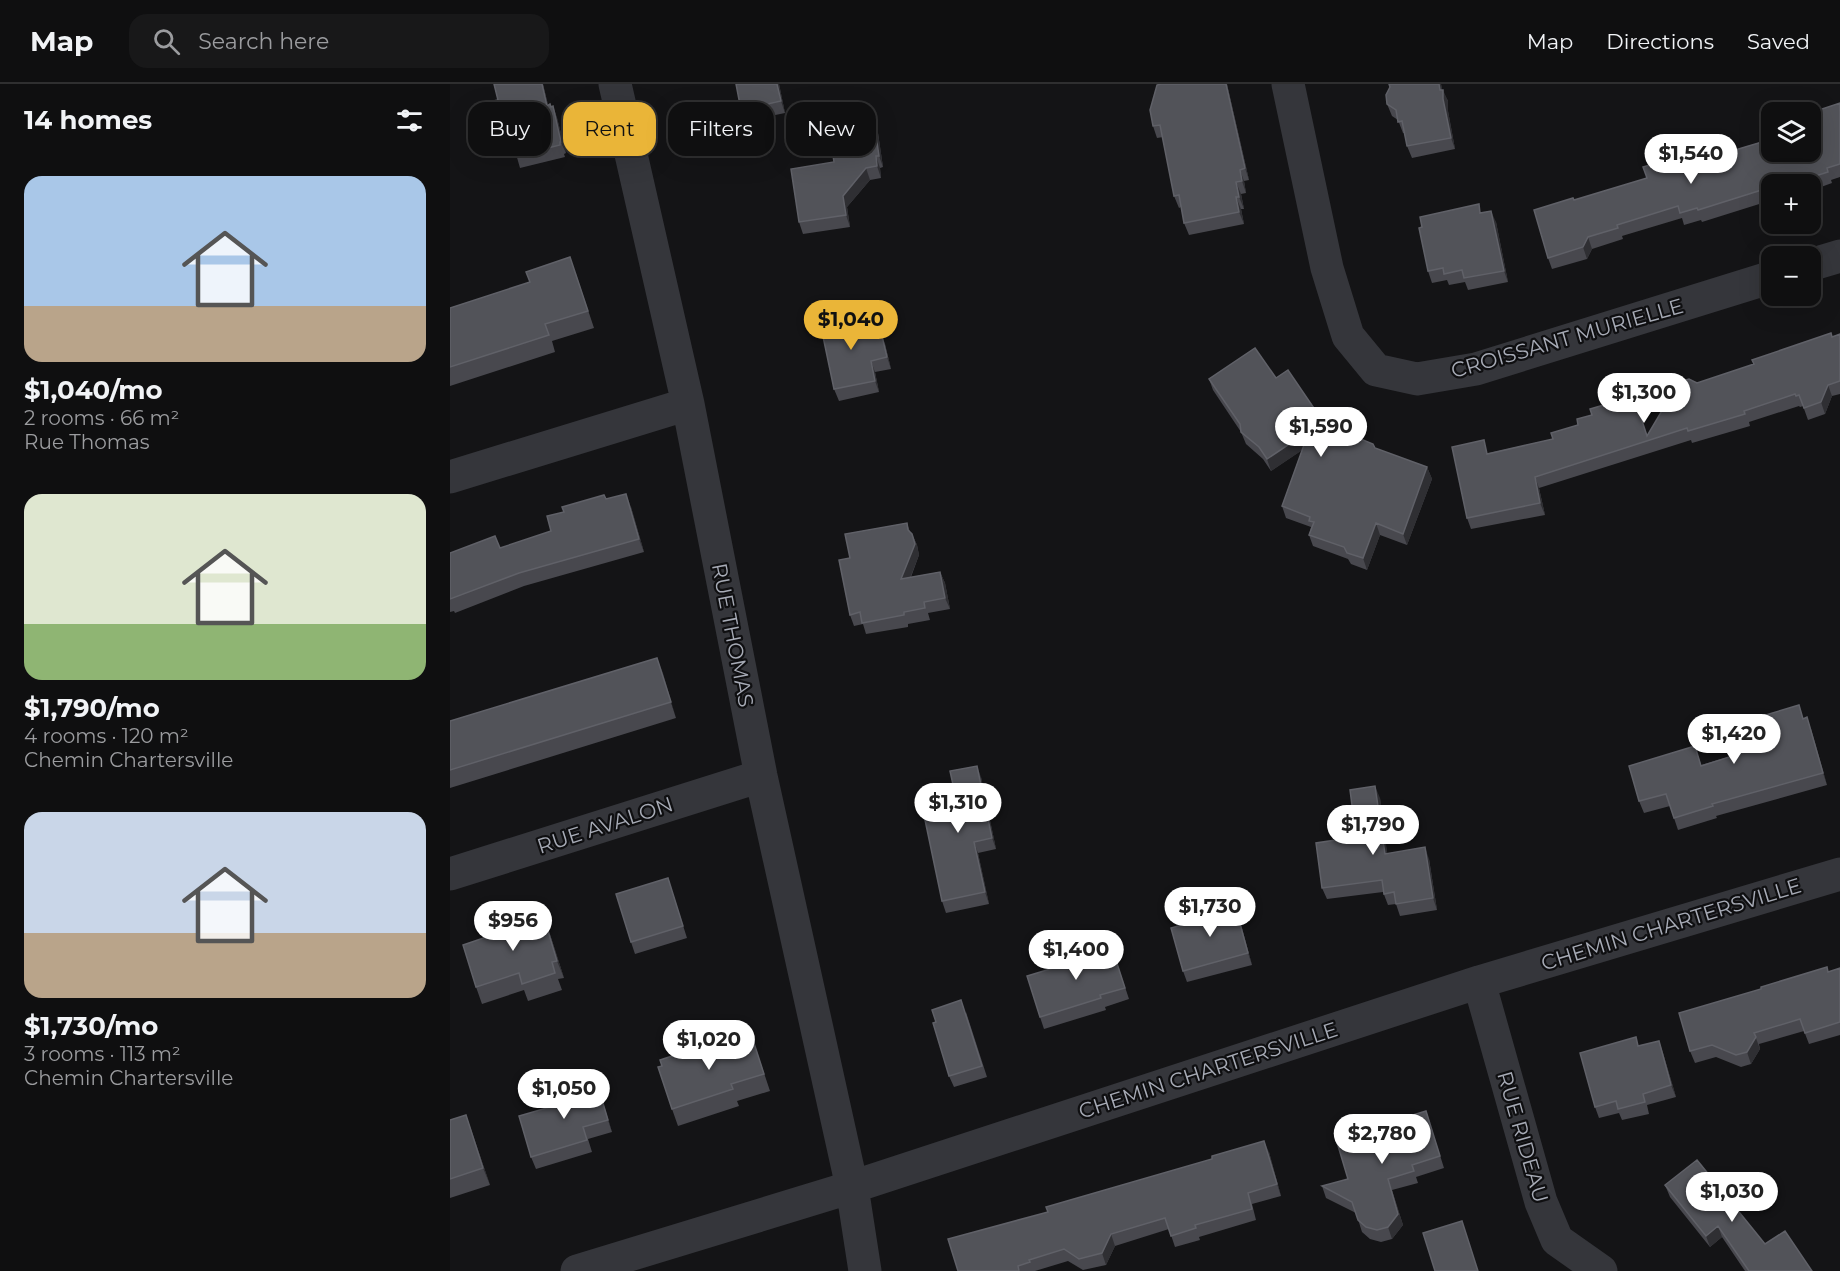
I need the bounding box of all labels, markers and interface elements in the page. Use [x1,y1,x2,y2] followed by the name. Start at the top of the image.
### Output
[129,14,549,68] search box
[30,24,93,58] text: Map
[150,25,183,58] icon: search
[198,28,329,55] text: Search here
[1527,29,1573,54] text: Map
[1606,29,1714,54] text: Directions
[1747,29,1810,54] text: Saved
[468,102,551,156] chip: Buy
[563,102,656,156] chip: Rent
[668,102,774,156] chip: Filters
[786,102,876,156] chip: New
[1761,102,1821,306] map controls
[1761,102,1821,162] button: layers
[24,104,152,136] text: 14 homes
[393,104,426,137] icon: filters
[1642,134,1740,185] pin: $1,540
[1659,141,1723,165] text: $1,540
[1761,174,1821,234] button: +
[171,215,279,323] icon: home
[1761,246,1821,306] button: −
[1448,293,1686,383] street label: CROISSANT MURIELLE
[802,300,900,351] pin: $1,040
[818,307,884,331] text: $1,040
[1595,373,1693,424] pin: $1,300
[24,374,163,406] text: $1,040/mo
[1612,380,1676,404] text: $1,300
[24,406,179,430] text: 2 rooms · 66 m²
[1272,407,1370,458] pin: $1,590
[1289,414,1353,438] text: $1,590
[24,430,150,454] text: Rue Thomas
[171,533,279,641] icon: home
[707,561,759,709] street label: RUE THOMAS
[24,692,160,724] text: $1,790/mo
[1685,714,1783,765] pin: $1,420
[1702,721,1766,745] text: $1,420
[24,724,189,748] text: 4 rooms · 120 m²
[24,748,233,772] text: Chemin Chartersville
[909,783,1007,834] pin: $1,310
[928,790,988,814] text: $1,310
[534,791,676,859] street label: RUE AVALON
[1324,805,1422,856] pin: $1,790
[1341,812,1405,836] text: $1,790
[171,851,279,959] icon: home
[1538,872,1804,976] street label: CHEMIN CHARTERSVILLE
[1161,887,1259,938] pin: $1,730
[1179,894,1242,918] text: $1,730
[477,901,549,952] pin: $956
[488,908,538,932] text: $956
[1027,930,1125,981] pin: $1,400
[1043,937,1109,961] text: $1,400
[24,1010,158,1042] text: $1,730/mo
[1075,1016,1341,1124] street label: CHEMIN CHARTERSVILLE
[660,1020,758,1071] pin: $1,020
[677,1027,741,1051] text: $1,020
[24,1042,181,1066] text: 3 rooms · 113 m²
[24,1066,233,1090] text: Chemin Chartersville
[1492,1068,1554,1206] street label: RUE RIDEAU
[515,1069,613,1120] pin: $1,050
[532,1076,596,1100] text: $1,050
[1333,1114,1431,1165] pin: $2,780
[1348,1121,1416,1145] text: $2,780
[1683,1172,1781,1223] pin: $1,030
[1700,1179,1764,1203] text: $1,030

